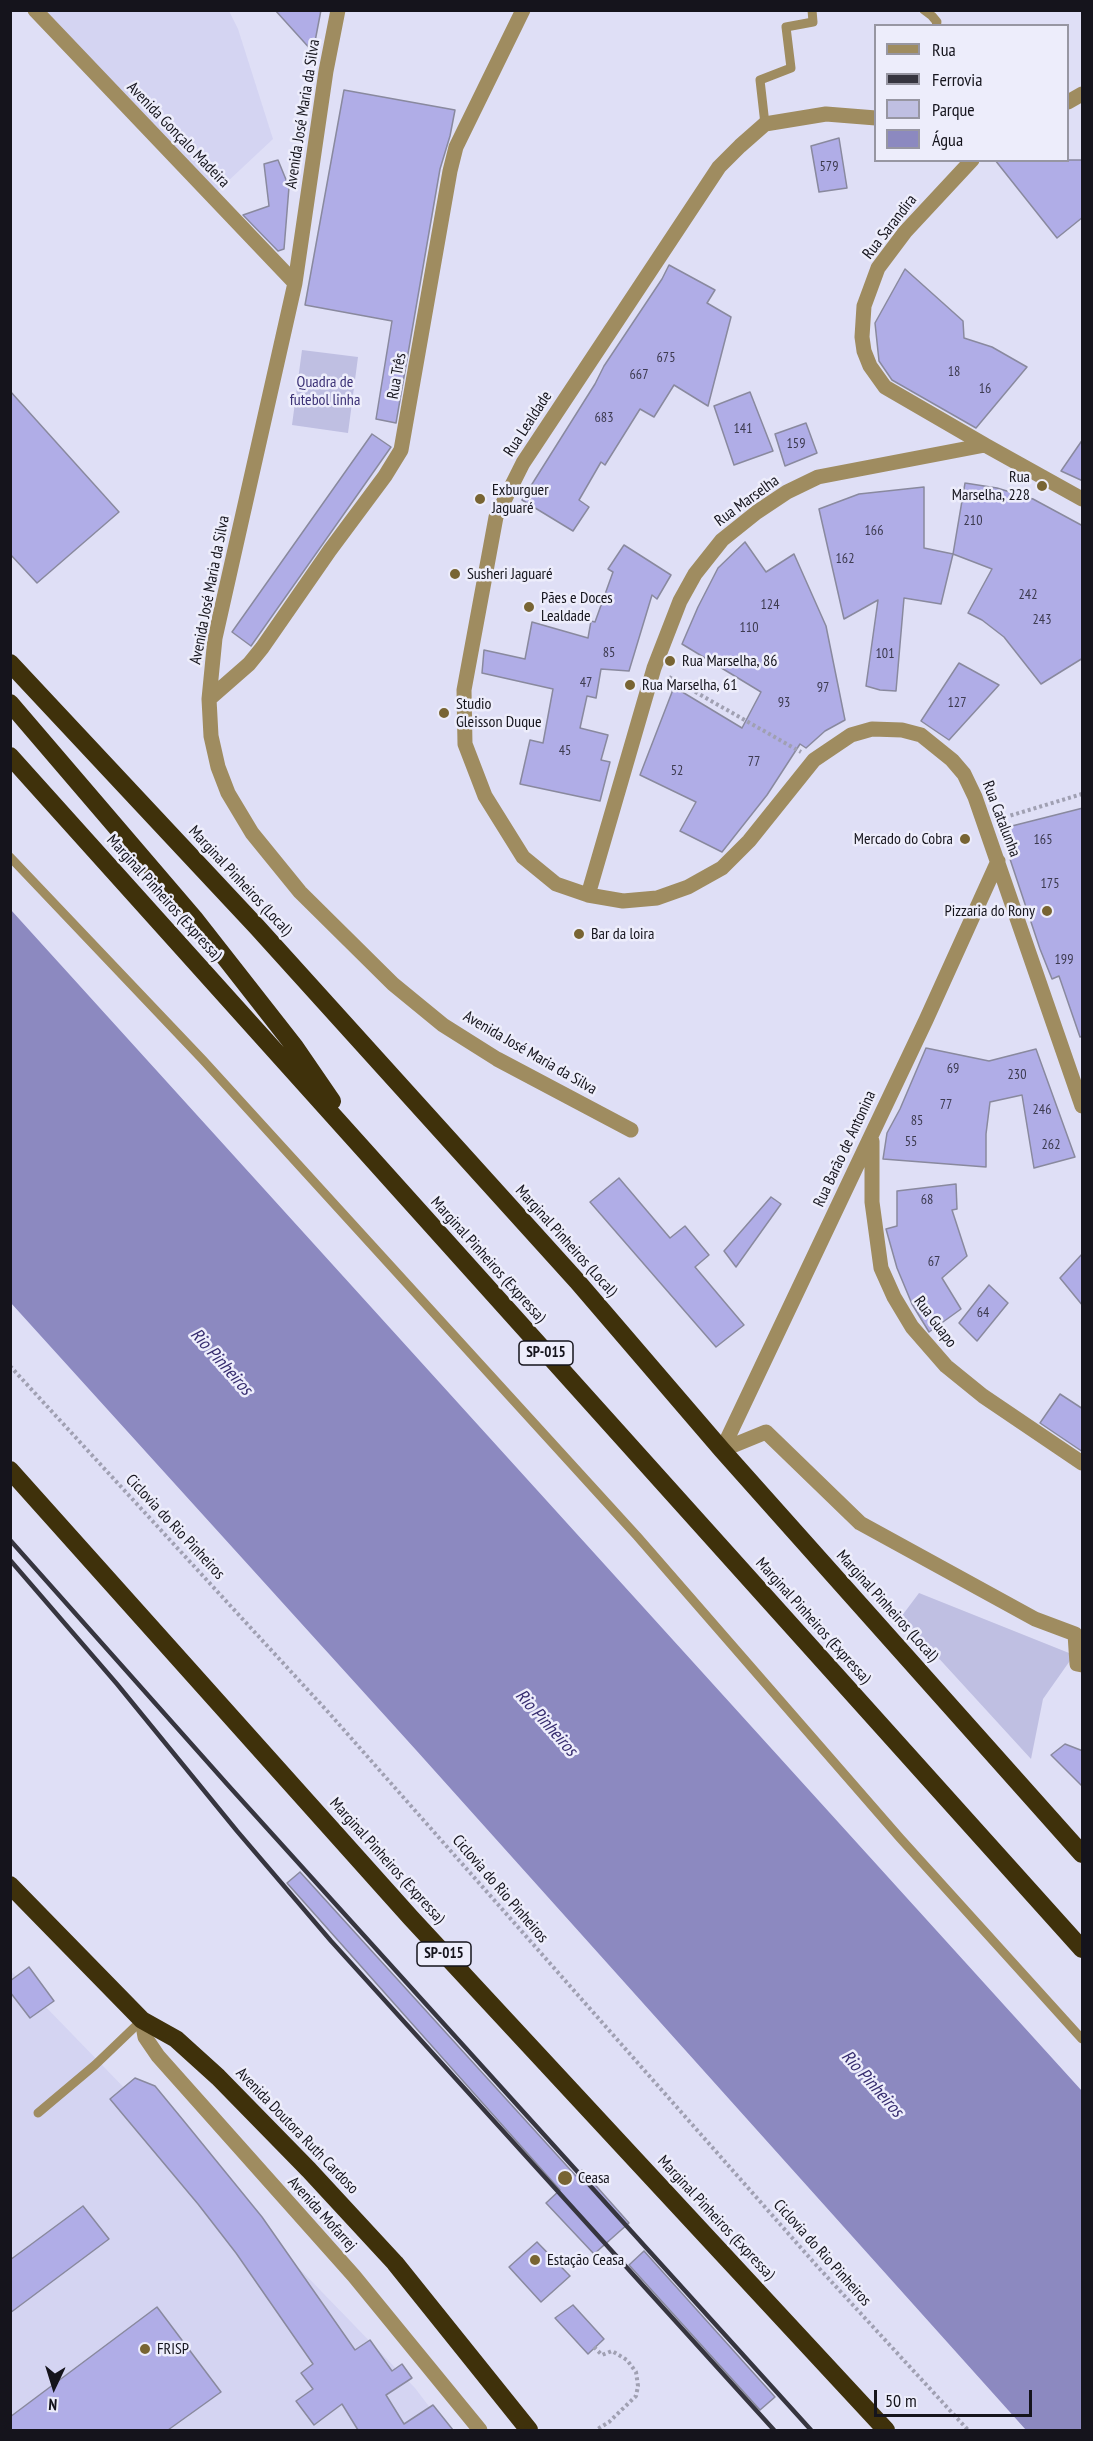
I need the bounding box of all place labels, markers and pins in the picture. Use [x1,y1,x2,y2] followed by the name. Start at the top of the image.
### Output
[952,467,1030,505] place label: Rua Marselha, 228
[1035,479,1049,493] marker: Rua Marselha, 228
[492,480,549,518] place label: Exburguer Jaguaré
[473,492,487,506] marker: Exburguer Jaguaré
[467,564,553,584] place label: Susheri Jaguaré
[448,567,462,581] marker: Susheri Jaguaré
[541,588,613,626] place label: Pães e Doces Lealdade
[522,600,536,614] marker: Pães e Doces Lealdade
[682,651,777,671] place label: Rua Marselha, 86
[663,654,677,668] marker: Rua Marselha, 86
[642,675,737,695] place label: Rua Marselha, 61
[623,678,637,692] marker: Rua Marselha, 61
[456,694,542,732] place label: Studio Gleisson Duque
[437,706,451,720] marker: Studio Gleisson Duque
[854,829,953,849] place label: Mercado do Cobra
[958,832,972,846] marker: Mercado do Cobra
[945,901,1035,921] place label: Pizzaria do Rony
[1040,904,1054,918] marker: Pizzaria do Rony
[591,924,654,944] place label: Bar da loira
[572,927,586,941] marker: Bar da loira
[578,2168,610,2188] place label: Ceasa
[556,2169,574,2187] marker: Ceasa
[547,2250,624,2270] place label: Estação Ceasa
[528,2253,542,2267] marker: Estação Ceasa
[157,2339,189,2359] place label: FRISP
[138,2342,152,2356] marker: FRISP

